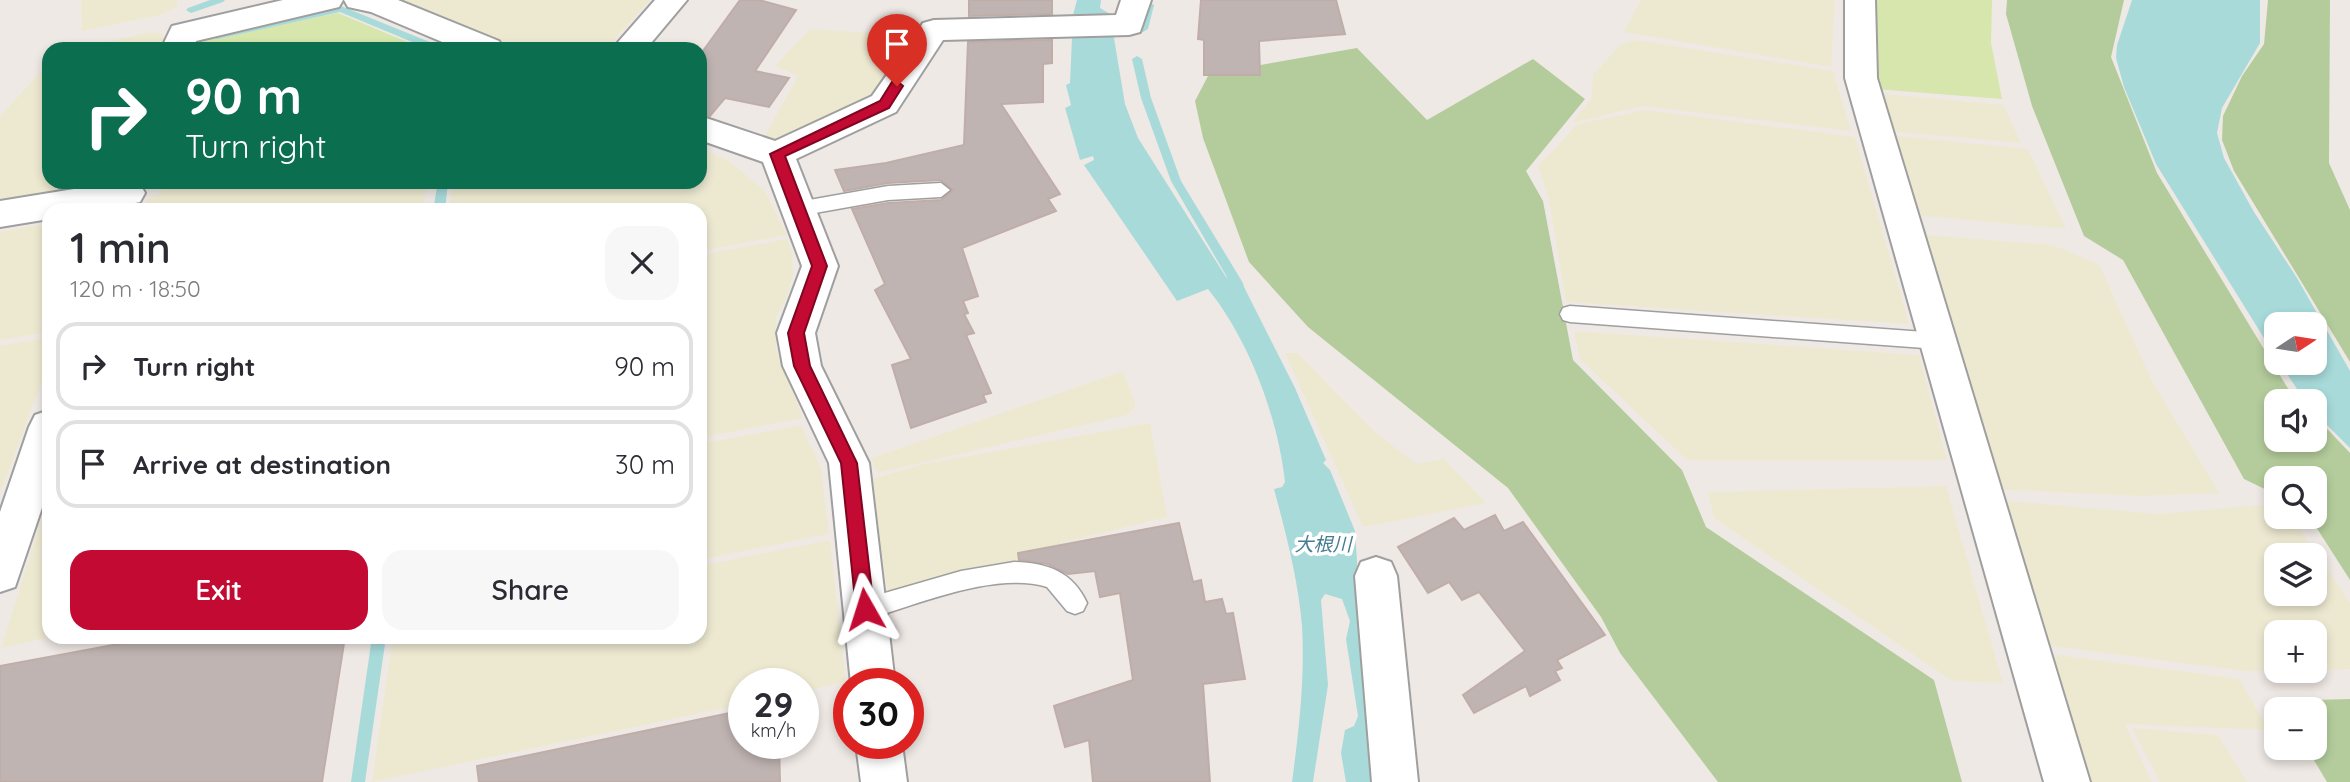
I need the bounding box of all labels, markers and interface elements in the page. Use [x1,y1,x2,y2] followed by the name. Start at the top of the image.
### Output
[867,14,927,86] pin
[878,25,916,63] icon: arrive
[185,65,302,126] text: 90 m
[70,70,161,161] icon: right
[185,126,326,166] text: Turn right
[70,221,171,274] text: 1 min
[605,226,679,300] button: close
[70,274,201,303] text: 120 m · 18:50
[2264,312,2328,374] north arrow
[2264,312,2327,760] map controls
[74,347,112,385] icon: right
[133,350,255,383] text: Turn right
[614,350,675,383] text: 90 m
[2264,389,2327,452] button: sound
[74,445,112,483] icon: arrive
[133,448,391,481] text: Arrive at destination
[615,448,675,481] text: 30 m
[2264,466,2327,529] button: search
[1294,532,1353,556] water label: 大根川
[2264,543,2327,606] button: layers
[70,550,368,630] button: Exit
[382,550,679,630] button: Share
[828,572,902,646] position arrow
[2264,620,2327,683] button: +
[833,668,924,759] speed limit sign: 30
[754,682,793,726] text: 29
[2264,697,2327,760] button: −
[751,719,796,742] text: km/h

